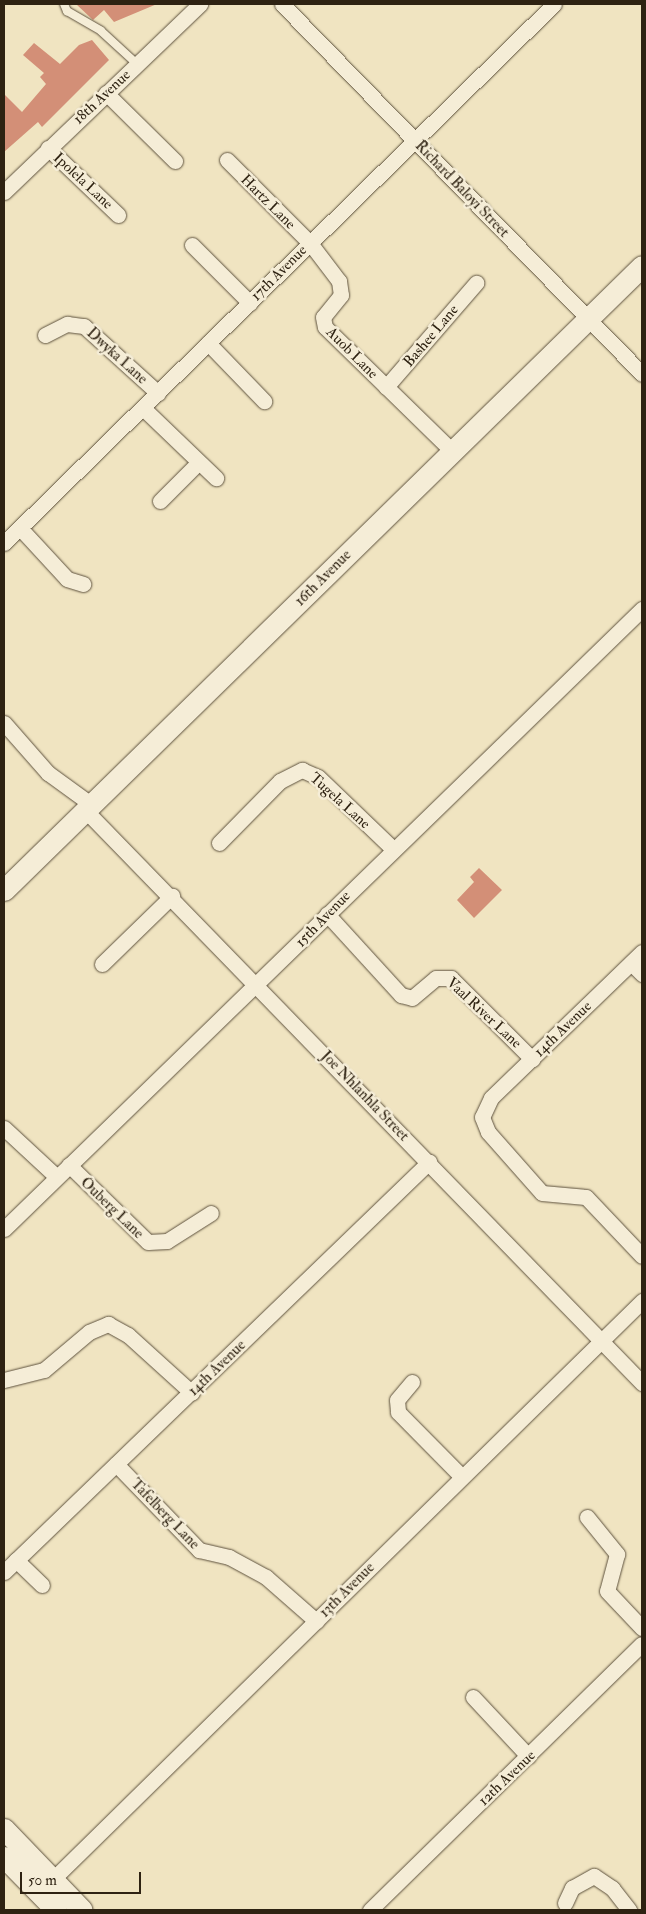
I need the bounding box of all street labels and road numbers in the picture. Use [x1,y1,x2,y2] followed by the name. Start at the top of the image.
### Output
[70,66,134,128] street label: 18th Avenue
[411,137,513,241] street label: Richard Baloyi Street
[49,149,117,213] street label: Ipolela Lane
[237,171,299,233] street label: Hartz Lane
[247,241,311,305] street label: 17th Avenue
[400,301,462,371] street label: Bashee Lane
[322,323,382,383] street label: Auob Lane
[83,324,151,388] street label: Dwyka Lane
[291,546,355,610] street label: 16th Avenue
[306,769,374,833] street label: Tugela Lane
[292,887,354,951] street label: 15th Avenue
[443,974,525,1052] street label: Vaal River Lane
[531,997,595,1061] street label: 14th Avenue
[317,1047,413,1145] street label: Joe Nhlanhla Street
[77,1174,147,1242] street label: Ouberg Lane
[185,1336,249,1400] street label: 14th Avenue
[127,1475,203,1553] street label: Tafelberg Lane
[316,1559,378,1621] street label: 13th Avenue
[475,1746,539,1810] street label: 12th Avenue

